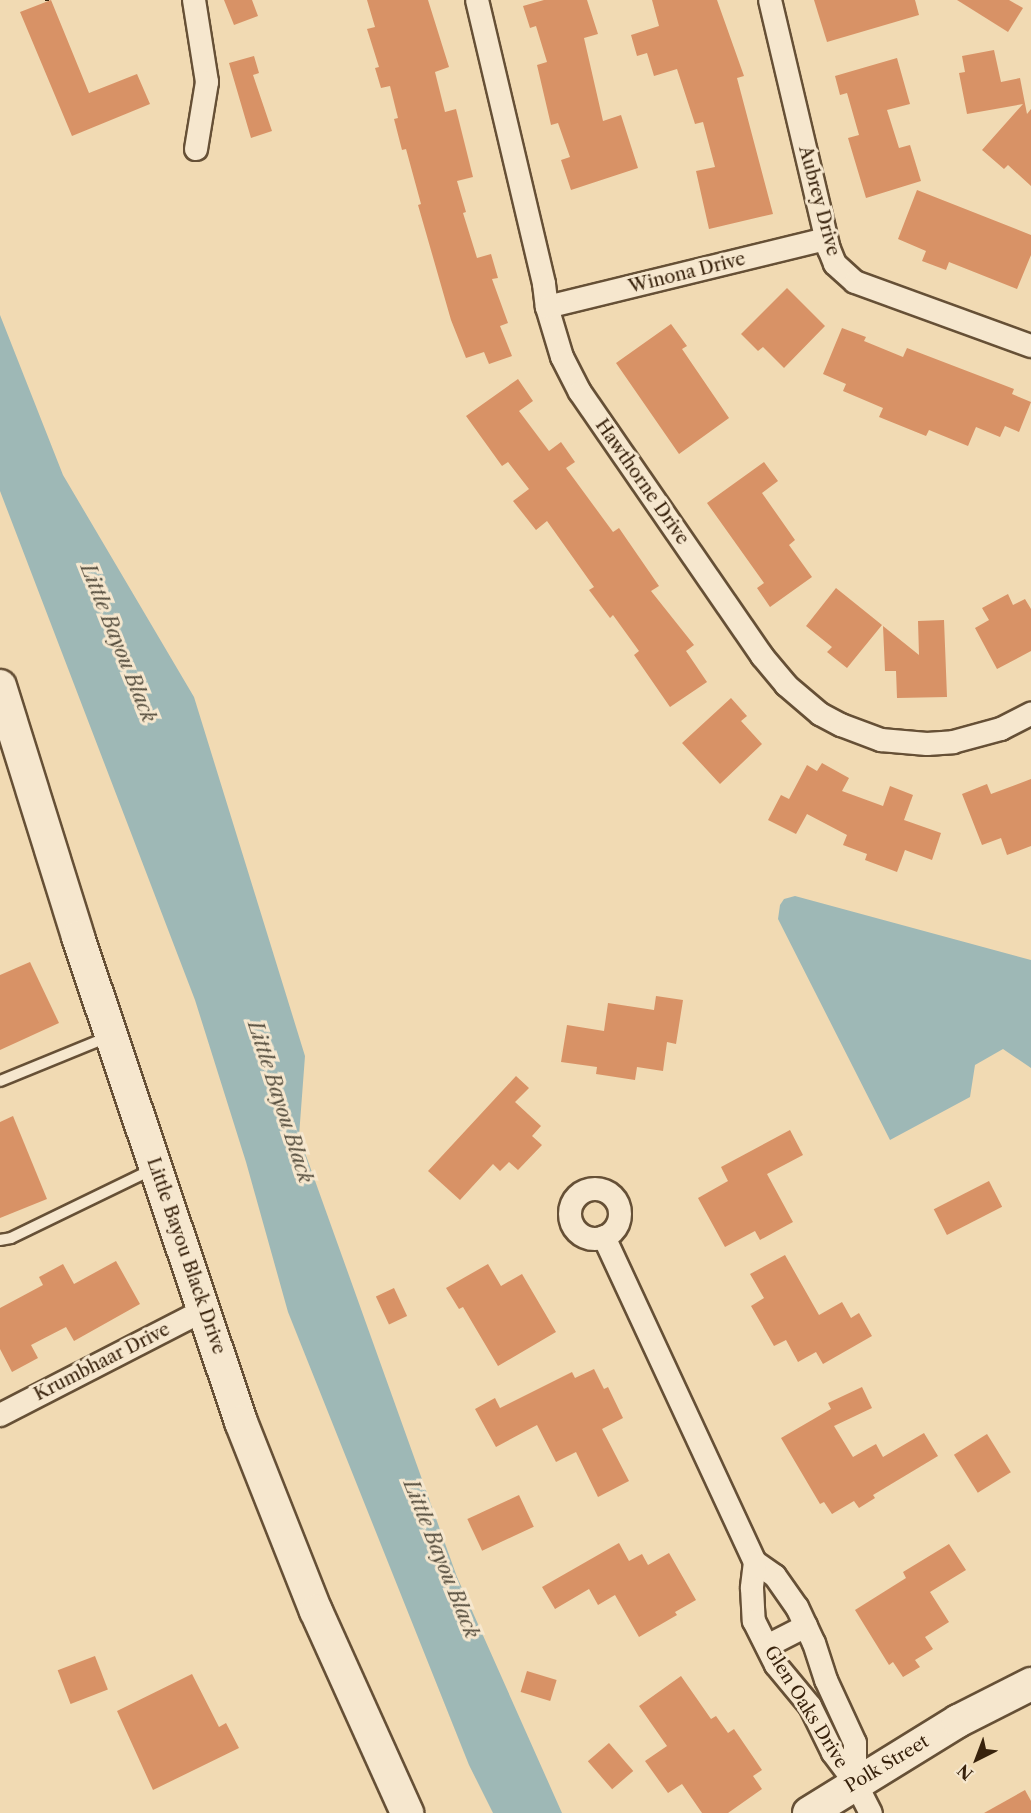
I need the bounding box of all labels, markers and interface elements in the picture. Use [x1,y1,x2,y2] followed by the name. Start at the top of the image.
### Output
[794,143,844,259] street label: Aubrey Drive
[626,248,748,298] street label: Winona Drive
[591,415,693,549] street label: Hawthorne Drive
[75,560,161,726] water label: Little Bayou Black
[242,1018,318,1186] water label: Little Bayou Black
[142,1155,230,1357] street label: Little Bayou Black Drive
[30,1318,174,1406] street label: Krumbhaar Drive
[398,1476,484,1642] water label: Little Bayou Black
[760,1642,852,1772] street label: Glen Oaks Drive
[947,1729,1007,1789] north arrow
[841,1731,933,1797] street label: Polk Street
[953,1760,977,1784] text: N

